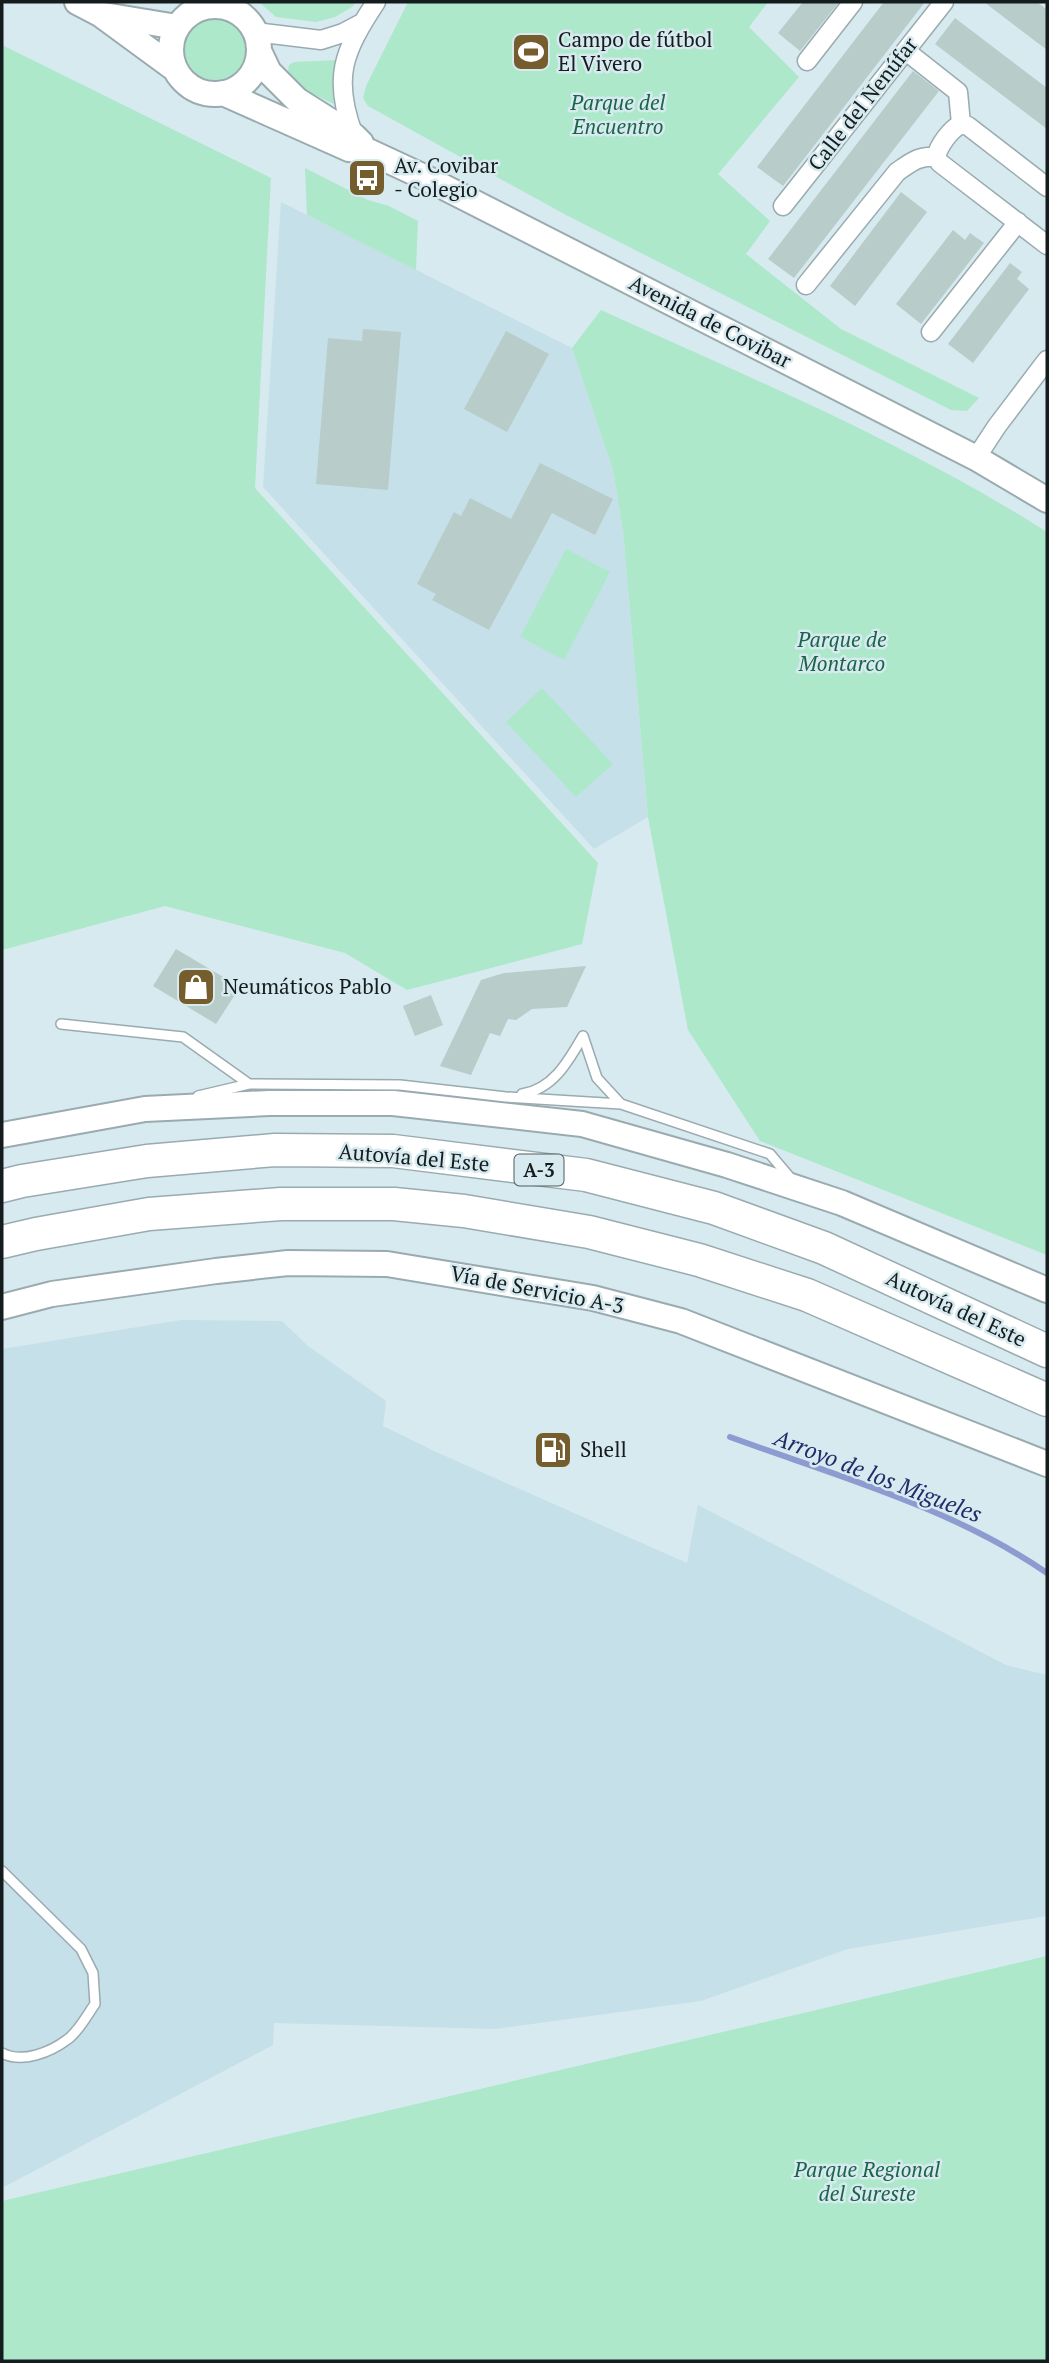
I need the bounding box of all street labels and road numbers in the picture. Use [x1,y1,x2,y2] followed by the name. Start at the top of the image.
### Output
[801,31,923,176] street label: Calle del Nenúfar
[625,268,796,374] street label: Avenida de Covibar
[337,1136,491,1178] street label: Autovía del Este
[514,1154,564,1186] road number: A-3
[448,1258,626,1320] street label: Vía de Servicio A-3
[882,1263,1031,1353] street label: Autovía del Este

